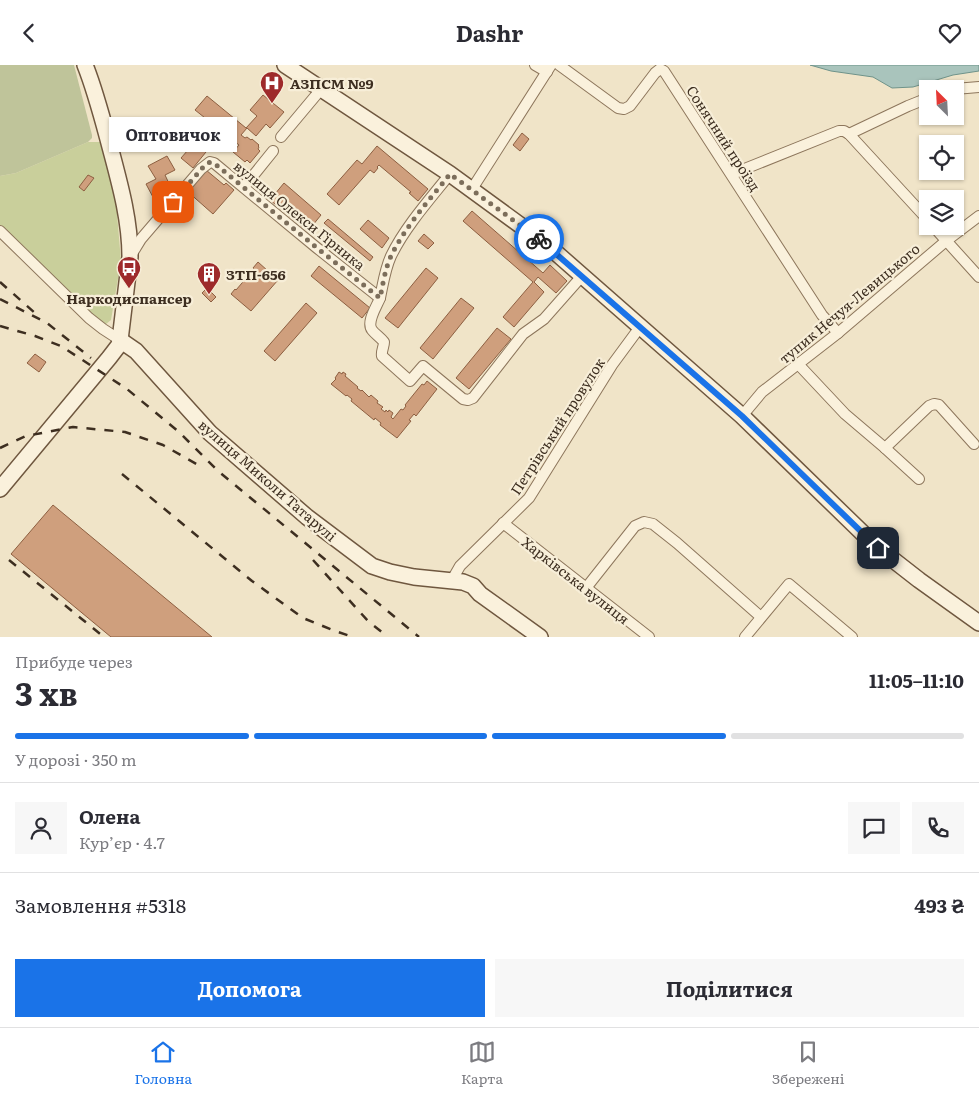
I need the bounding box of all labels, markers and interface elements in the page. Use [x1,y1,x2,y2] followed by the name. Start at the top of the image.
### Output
[456,16,523,49] text: Dashr
[15,19,43,47] icon: back
[936,19,964,47] icon: heart
[259,70,285,104] hospital icon: АЗПСМ №9
[290,73,374,93] place label: АЗПСМ №9
[919,80,964,125] north arrow
[919,80,964,235] map controls
[682,81,766,195] street label: Сонячний проїзд
[109,117,237,152] callout: Оптовичок
[125,122,221,146] text: Оптовичок
[919,135,964,180] button: locate
[230,156,370,275] street label: вулиця Олекси Гірника
[152,181,194,223] pin
[159,188,187,216] icon: bag
[919,190,964,235] button: layers
[514,214,564,264] courier
[525,225,553,253] icon: bike
[774,238,924,368] street label: тупик Нечуя-Левицького
[116,255,142,289] bus stop icon: Наркодиспансер
[196,261,222,295] building icon: ЗТП-656
[226,264,286,284] place label: ЗТП-656
[66,288,192,308] place label: Наркодиспансер
[505,353,609,499] street label: Петрівський провулок
[195,414,342,546] street label: вулиця Миколи Татарулі
[857,527,899,569] pin
[518,532,634,628] street label: Харківська вулиця
[864,534,892,562] icon: home
[15,649,133,673] text: Прибуде через
[869,666,964,694] text: 11:05–11:10
[15,668,78,716] text: 3 хв
[15,747,136,771] text: У дорозі · 350 m
[15,802,67,854] button: person
[79,802,141,830] text: Олена
[848,802,900,854] button: chat
[912,802,964,854] button: phone
[79,830,165,854] text: Кур’єр · 4.7
[15,891,186,919] text: Замовлення #5318
[914,891,964,919] text: 493 ₴
[15,959,485,1017] button: Допомога
[495,959,964,1017] button: Поділитися
[135,1038,192,1088] tab: Головна
[461,1038,503,1088] tab: Карта
[772,1038,844,1088] tab: Збережені

